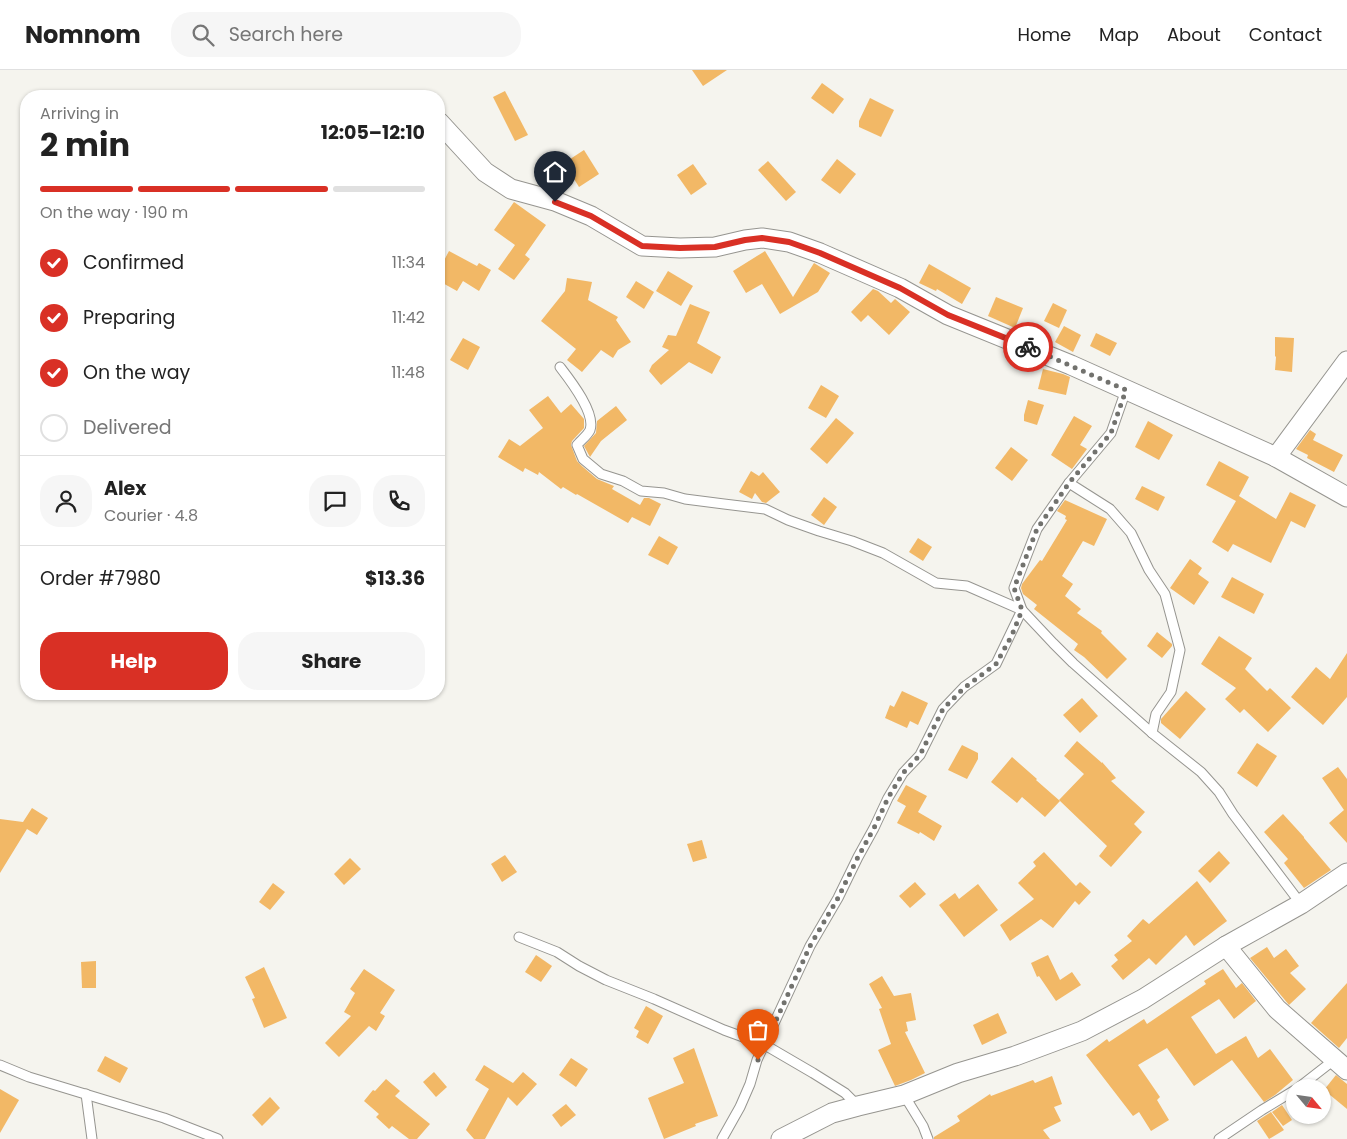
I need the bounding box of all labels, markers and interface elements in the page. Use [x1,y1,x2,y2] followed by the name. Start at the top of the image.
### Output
[171,12,521,57] search box
[25,18,141,51] text: Nomnom
[189,21,217,49] icon: search
[229,21,343,48] text: Search here
[1017,22,1071,47] text: Home
[1099,22,1139,47] text: Map
[1167,22,1221,47] text: About
[1249,22,1322,47] text: Contact
[40,102,119,125] text: Arriving in
[321,119,425,146] text: 12:05–12:10
[40,122,130,167] text: 2 min
[534,151,576,202] pin
[541,158,569,186] icon: home
[40,201,188,224] text: On the way · 190 m
[40,249,68,277] icon: check
[83,249,184,276] text: Confirmed
[392,251,425,274] text: 11:34
[40,304,68,332] icon: check
[83,304,175,331] text: Preparing
[392,306,425,329] text: 11:42
[1003,322,1053,372] courier
[1014,333,1042,361] icon: bike
[40,359,68,387] icon: check
[83,359,190,386] text: On the way
[391,361,425,384] text: 11:48
[83,414,172,441] text: Delivered
[40,475,92,527] button: person
[104,475,146,502] text: Alex
[309,475,361,527] button: chat
[373,475,425,527] button: phone
[104,504,198,527] text: Courier · 4.8
[40,565,161,592] text: Order #7980
[365,565,425,592] text: $13.36
[40,632,228,690] button: Help
[238,632,425,690] button: Share
[737,1009,779,1060] pin
[744,1016,772,1044] icon: bag
[1286,1079,1331,1124] north arrow
[1286,1079,1331,1124] map controls

